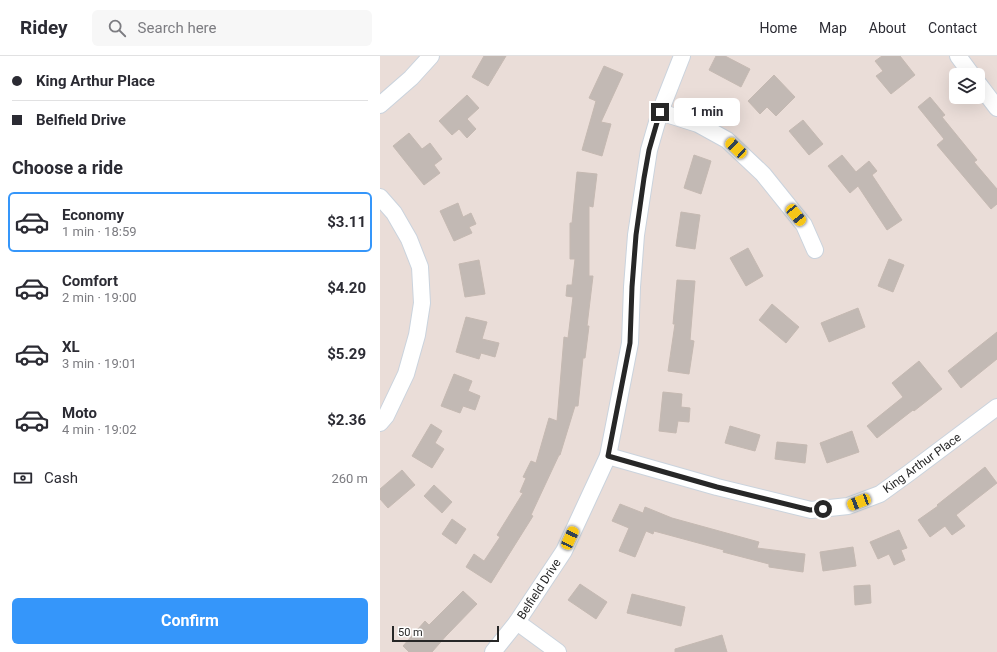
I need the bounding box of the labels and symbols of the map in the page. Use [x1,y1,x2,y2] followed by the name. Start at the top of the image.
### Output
[674,98,740,126] callout: 1 min
[651,103,669,121] route end
[723,135,749,161] car
[784,202,808,228] car
[880,430,964,496] street label: King Arthur Place
[846,492,872,512] car
[814,500,832,518] route start
[559,525,581,551] car
[514,556,564,622] street label: Belfield Drive
[392,624,499,643] scale bar

